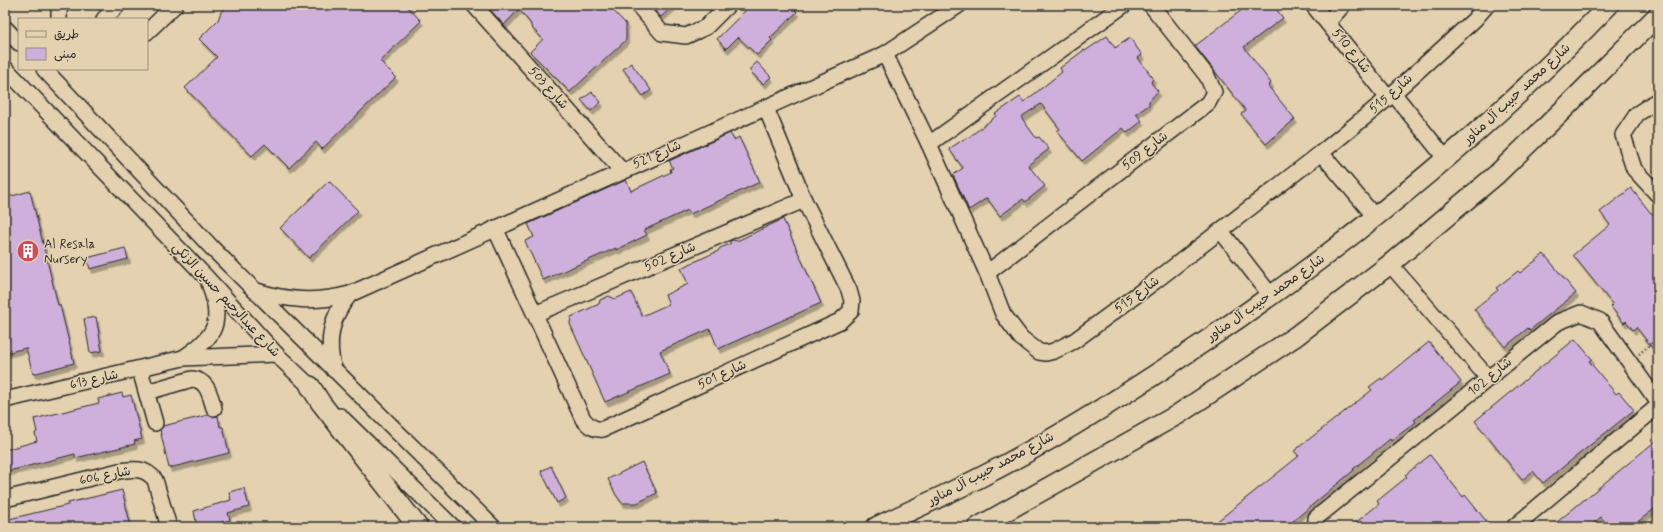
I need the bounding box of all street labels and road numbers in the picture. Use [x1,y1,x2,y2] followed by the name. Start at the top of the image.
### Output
[1328,25,1374,77] street label: شارع 510
[1459,40,1574,149] street label: شارع محمد حبيب آل مناور
[524,63,572,113] street label: شارع 503
[1366,70,1416,118] street label: شارع 515
[1119,128,1171,174] street label: شارع 509
[630,137,684,173] street label: شارع 521
[167,239,284,362] street label: شارع عبدالرحيم حسين الزنكي
[642,239,698,275] street label: شارع 502
[1203,251,1328,346] street label: شارع محمد حبيب آل مناور
[1111,272,1163,318] street label: شارع 515
[1464,354,1516,400] street label: شارع 102
[695,356,749,394] street label: شارع 501
[68,366,120,394] street label: شارع 613
[924,429,1057,510] street label: شارع محمد حبيب آل مناور
[78,463,132,489] street label: شارع 606

